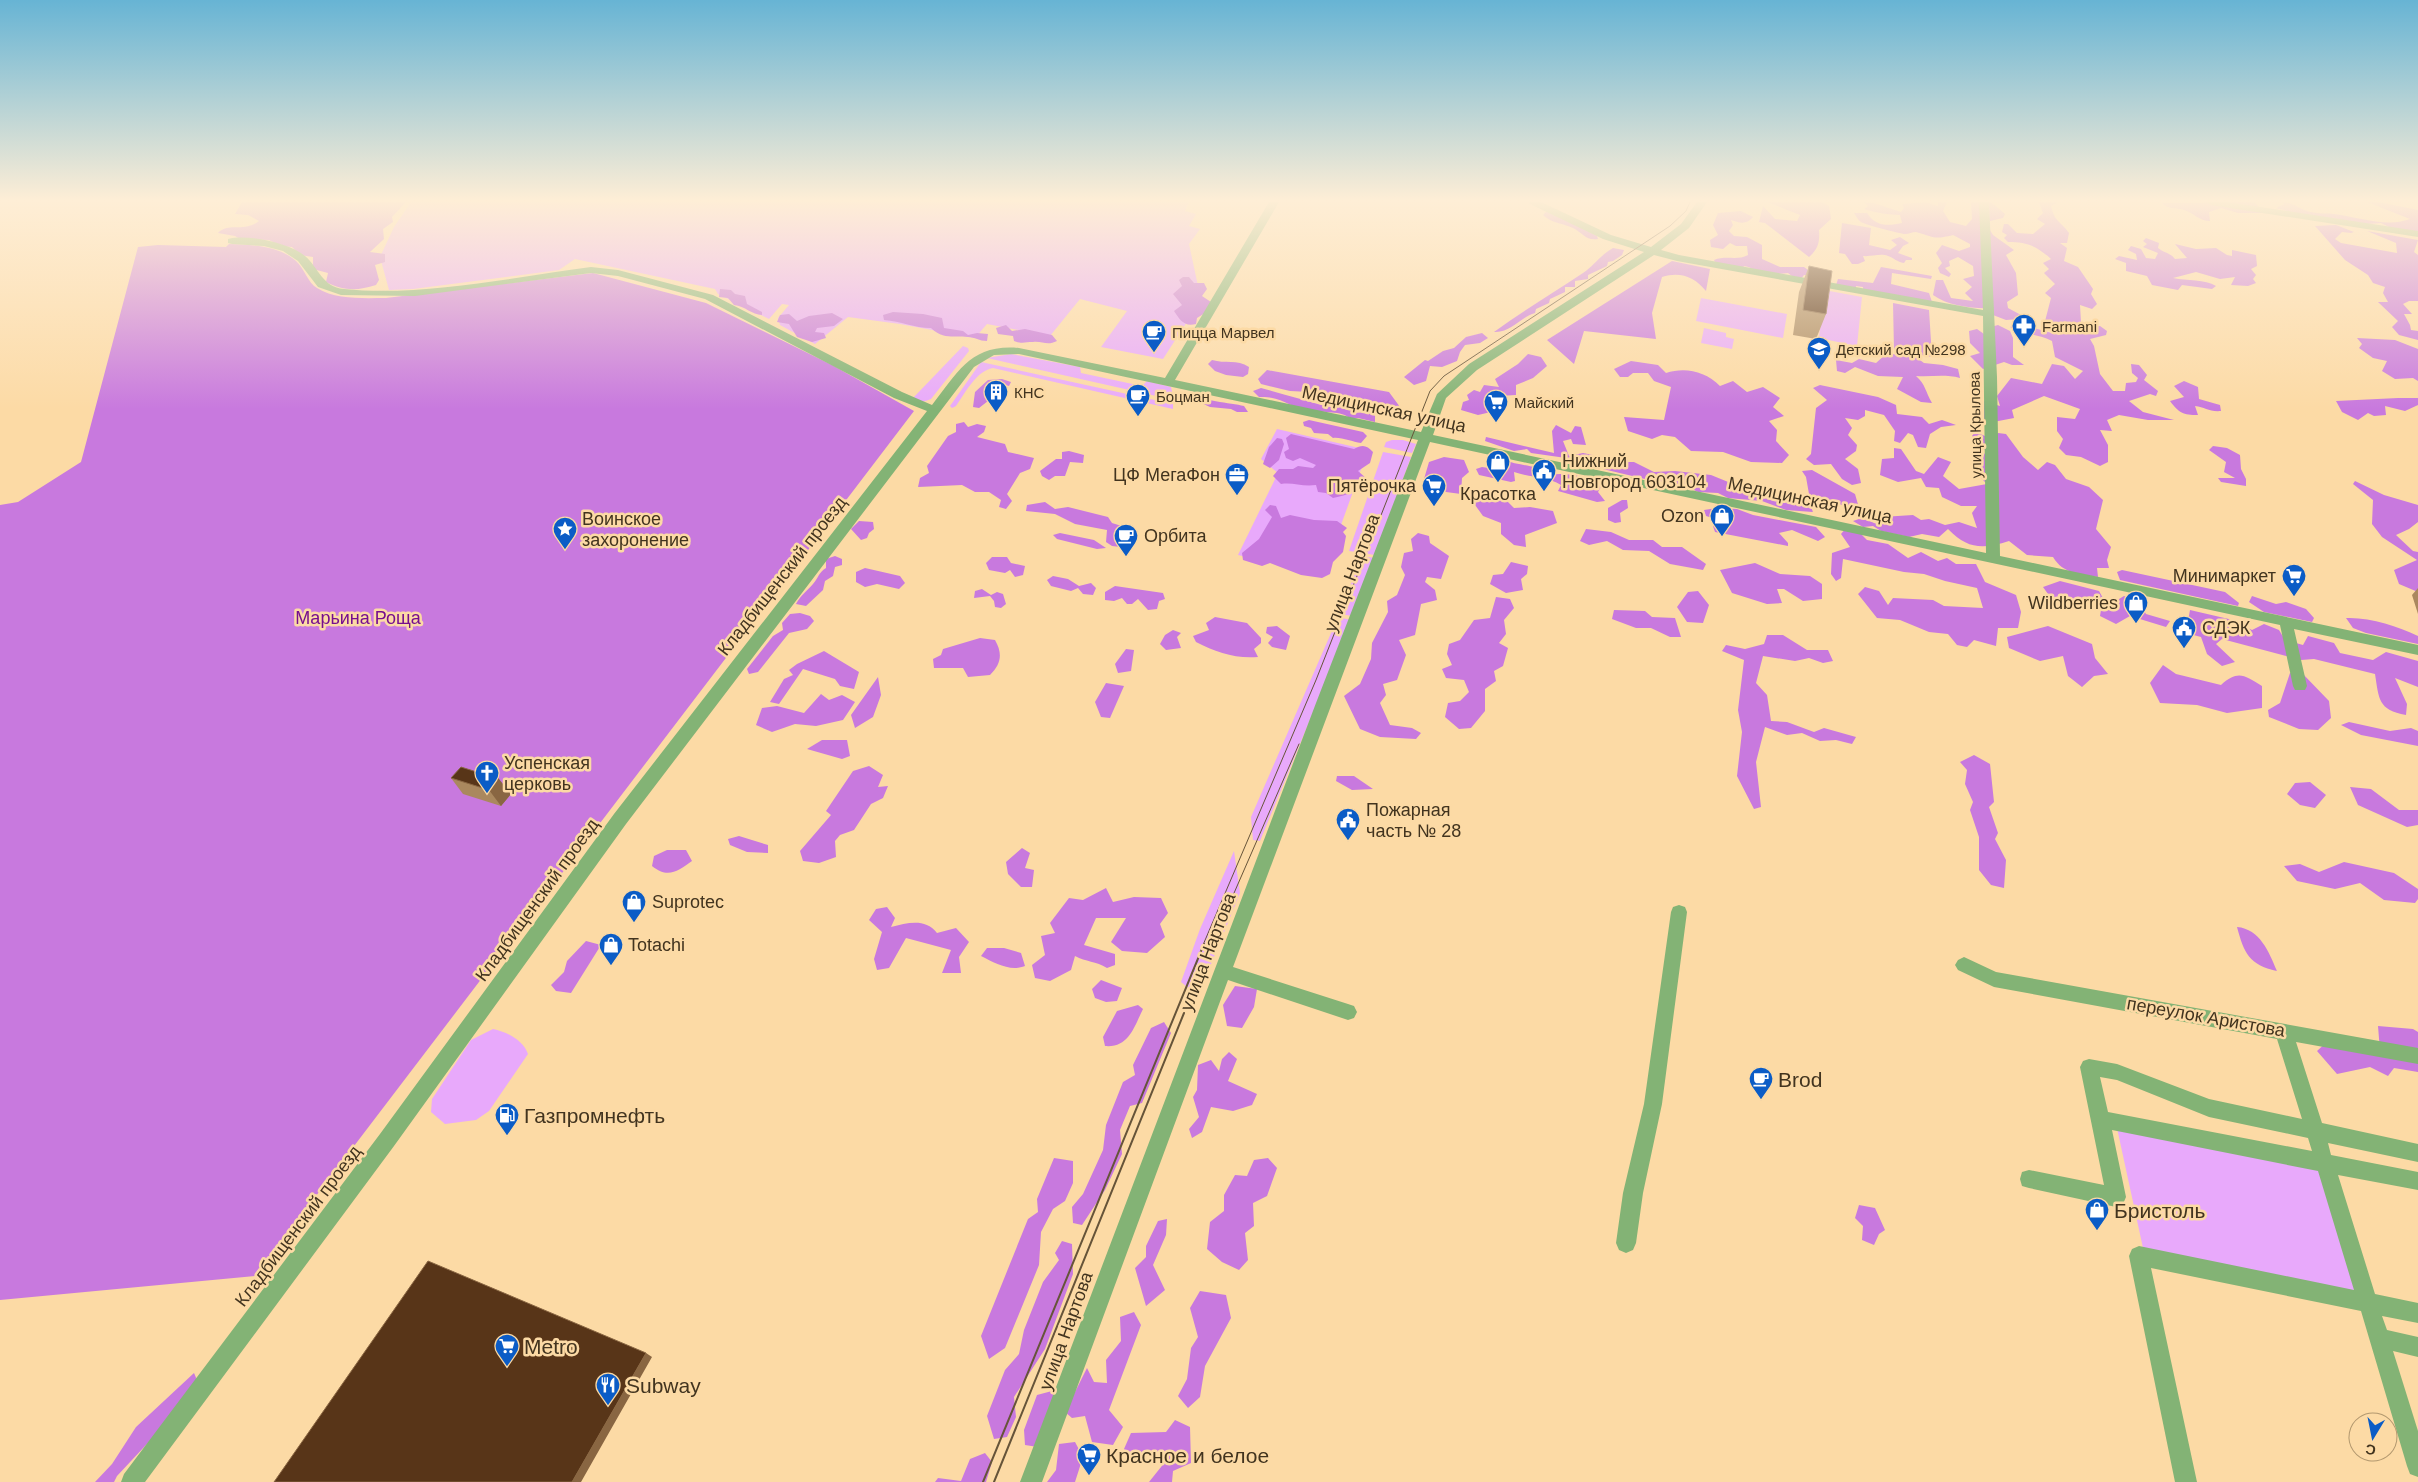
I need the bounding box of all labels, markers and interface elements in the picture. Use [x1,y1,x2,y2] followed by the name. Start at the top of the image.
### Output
[2011,313,2037,347] pharmacy icon: Farmani
[2042,318,2097,335] place label: Farmani
[1141,319,1167,353] cafe icon: Пицца Марвел
[1172,324,1275,341] place label: Пицца Марвел
[1806,336,1832,370] school or university icon: Детский сад №298
[1836,341,1966,358] place label: Детский сад №298
[1966,371,1984,478] street label: улица Крылова
[983,379,1009,413] building icon: КНС
[1300,382,1469,436] street label: Медицинская улица
[1125,383,1151,417] cafe icon: Боцман
[1014,384,1045,401] place label: КНС
[1156,388,1210,405] place label: Боцман
[1483,389,1509,423] supermarket icon: Майский
[1514,394,1574,411] place label: Майский
[1485,449,1511,483] shop icon: Красотка
[1562,451,1706,492] place label: Нижний Новгород 603104
[1531,458,1557,492] public building icon: Нижний Новгород 603104
[1224,462,1250,496] office icon: ЦФ МегаФон
[1113,465,1220,485] place label: ЦФ МегаФон
[1421,473,1447,507] supermarket icon: Пятёрочка
[1726,473,1895,527] street label: Медицинская улица
[1328,476,1417,496] place label: Пятёрочка
[1460,484,1537,504] place label: Красотка
[714,492,851,659] street label: Кладбищенский проезд
[1709,503,1735,537] shop icon: Ozon
[1661,506,1704,526] place label: Ozon
[582,509,689,550] place label: Воинское захоронение
[1320,510,1384,635] street label: улица Нартова
[552,516,578,550] place icon: Воинское захоронение
[1113,523,1139,557] cafe icon: Орбита
[1144,526,1207,546] place label: Орбита
[2281,563,2307,597] supermarket icon: Минимаркет
[2173,566,2276,586] place label: Минимаркет
[2123,590,2149,624] shop icon: Wildberries
[2028,593,2118,613] place label: Wildberries
[295,608,422,628] park label: Марьина Роща
[2171,615,2197,649] public building icon: СДЭК
[2202,618,2251,638] place label: СДЭК
[504,753,590,794] place label: Успенская церковь
[474,760,500,794] church icon: Успенская церковь
[1366,800,1461,841] place label: Пожарная часть № 28
[1335,807,1361,841] public building icon: Пожарная часть № 28
[471,814,603,985] street label: Кладбищенский проезд
[621,889,647,923] shop icon: Suprotec
[1176,889,1240,1014] street label: улица Нартова
[652,892,724,912] place label: Suprotec
[598,932,624,966] shop icon: Totachi
[628,935,685,955] place label: Totachi
[2125,993,2288,1041] street label: переулок Аристова
[1748,1066,1774,1100] cafe icon: Brod
[1778,1068,1822,1091] place label: Brod
[494,1102,520,1136] fuel station icon: Газпромнефть
[524,1104,665,1127] place label: Газпромнефть
[231,1141,365,1310] street label: Кладбищенский проезд
[2084,1197,2110,1231] shop icon: Бристоль
[2114,1199,2206,1222] place label: Бристоль
[1035,1268,1097,1393] street label: улица Нартова
[494,1333,520,1367] supermarket icon: Metro
[524,1335,578,1358] place label: Metro
[595,1372,621,1406] restaurant icon: Subway
[626,1374,701,1397] place label: Subway
[2348,1412,2398,1462] north arrow
[2364,1441,2377,1459] text: С
[1076,1442,1102,1476] supermarket icon: Красное и белое
[1106,1444,1269,1467] place label: Красное и белое

